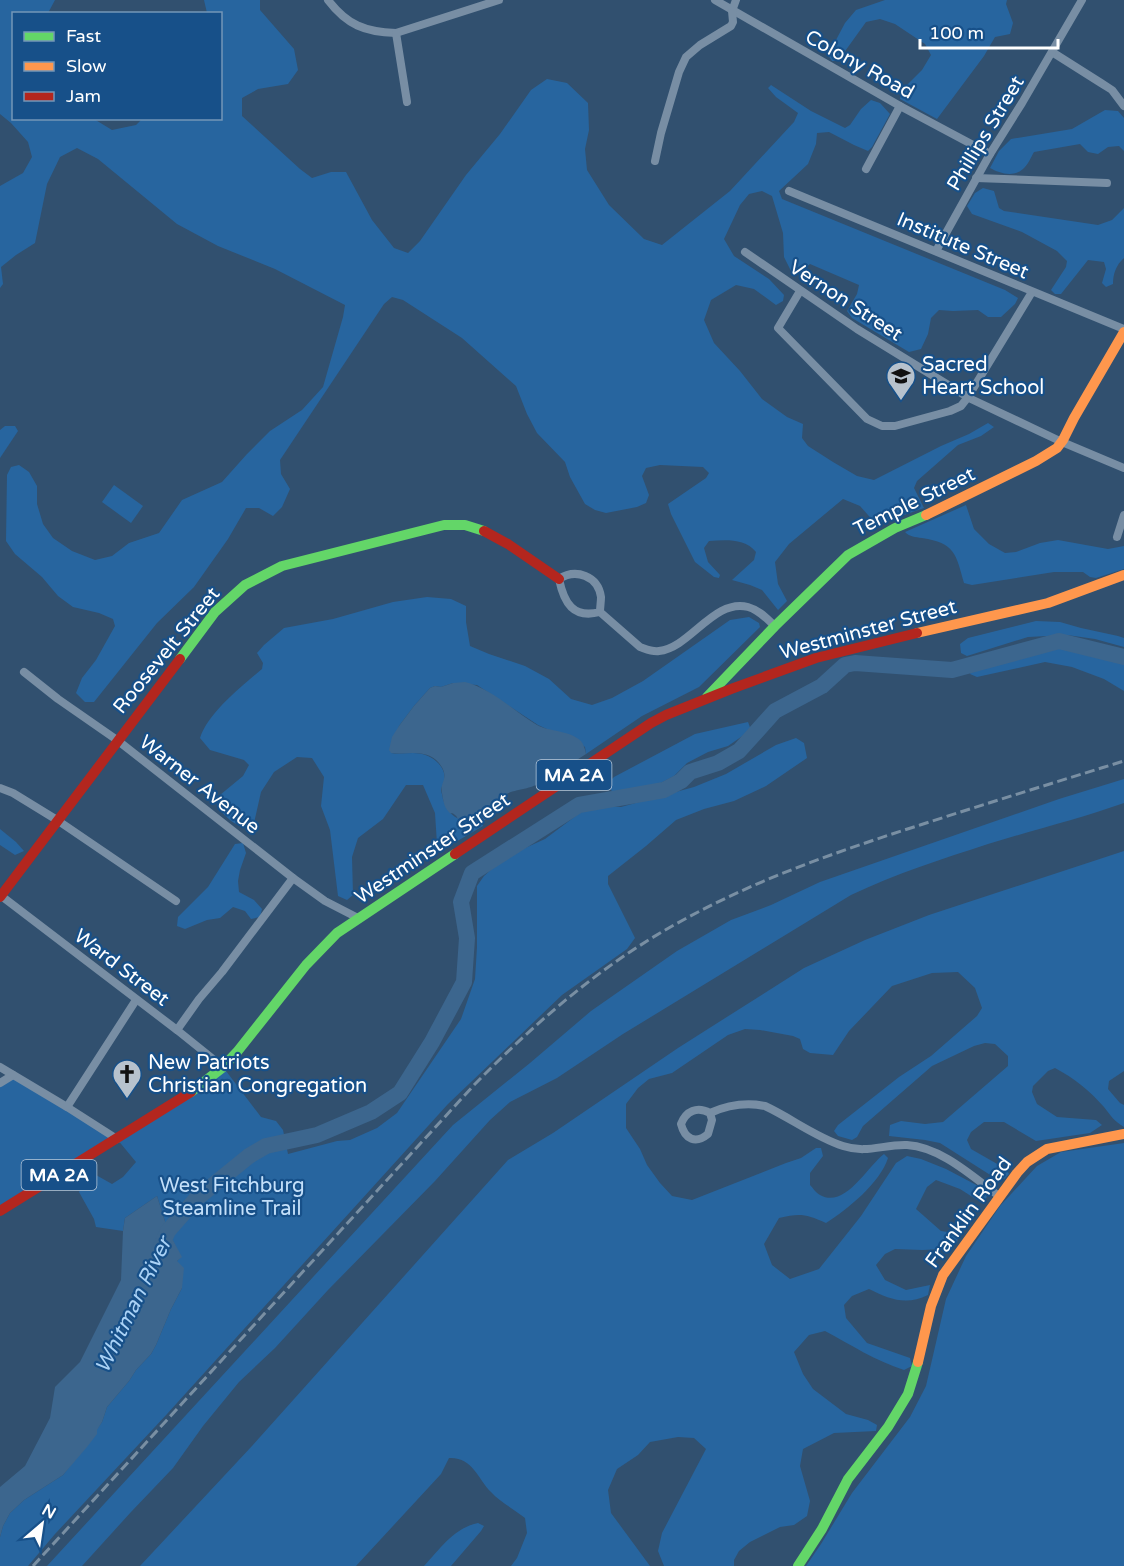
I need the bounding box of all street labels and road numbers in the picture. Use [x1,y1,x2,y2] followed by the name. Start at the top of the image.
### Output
[801,25,918,105] street label: Colony Road
[942,71,1030,195] street label: Phillips Street
[893,207,1032,285] street label: Institute Street
[784,255,907,347] street label: Vernon Street
[850,462,979,542] street label: Temple Street
[108,582,225,719] street label: Roosevelt Street
[777,595,959,665] street label: Westminster Street
[134,730,264,839] street label: Warner Avenue
[536,760,612,790] road number: MA 2A
[351,788,515,910] street label: Westminster Street
[69,924,174,1012] street label: Ward Street
[921,1152,1017,1273] street label: Franklin Road
[22,1160,97,1190] road number: MA 2A

